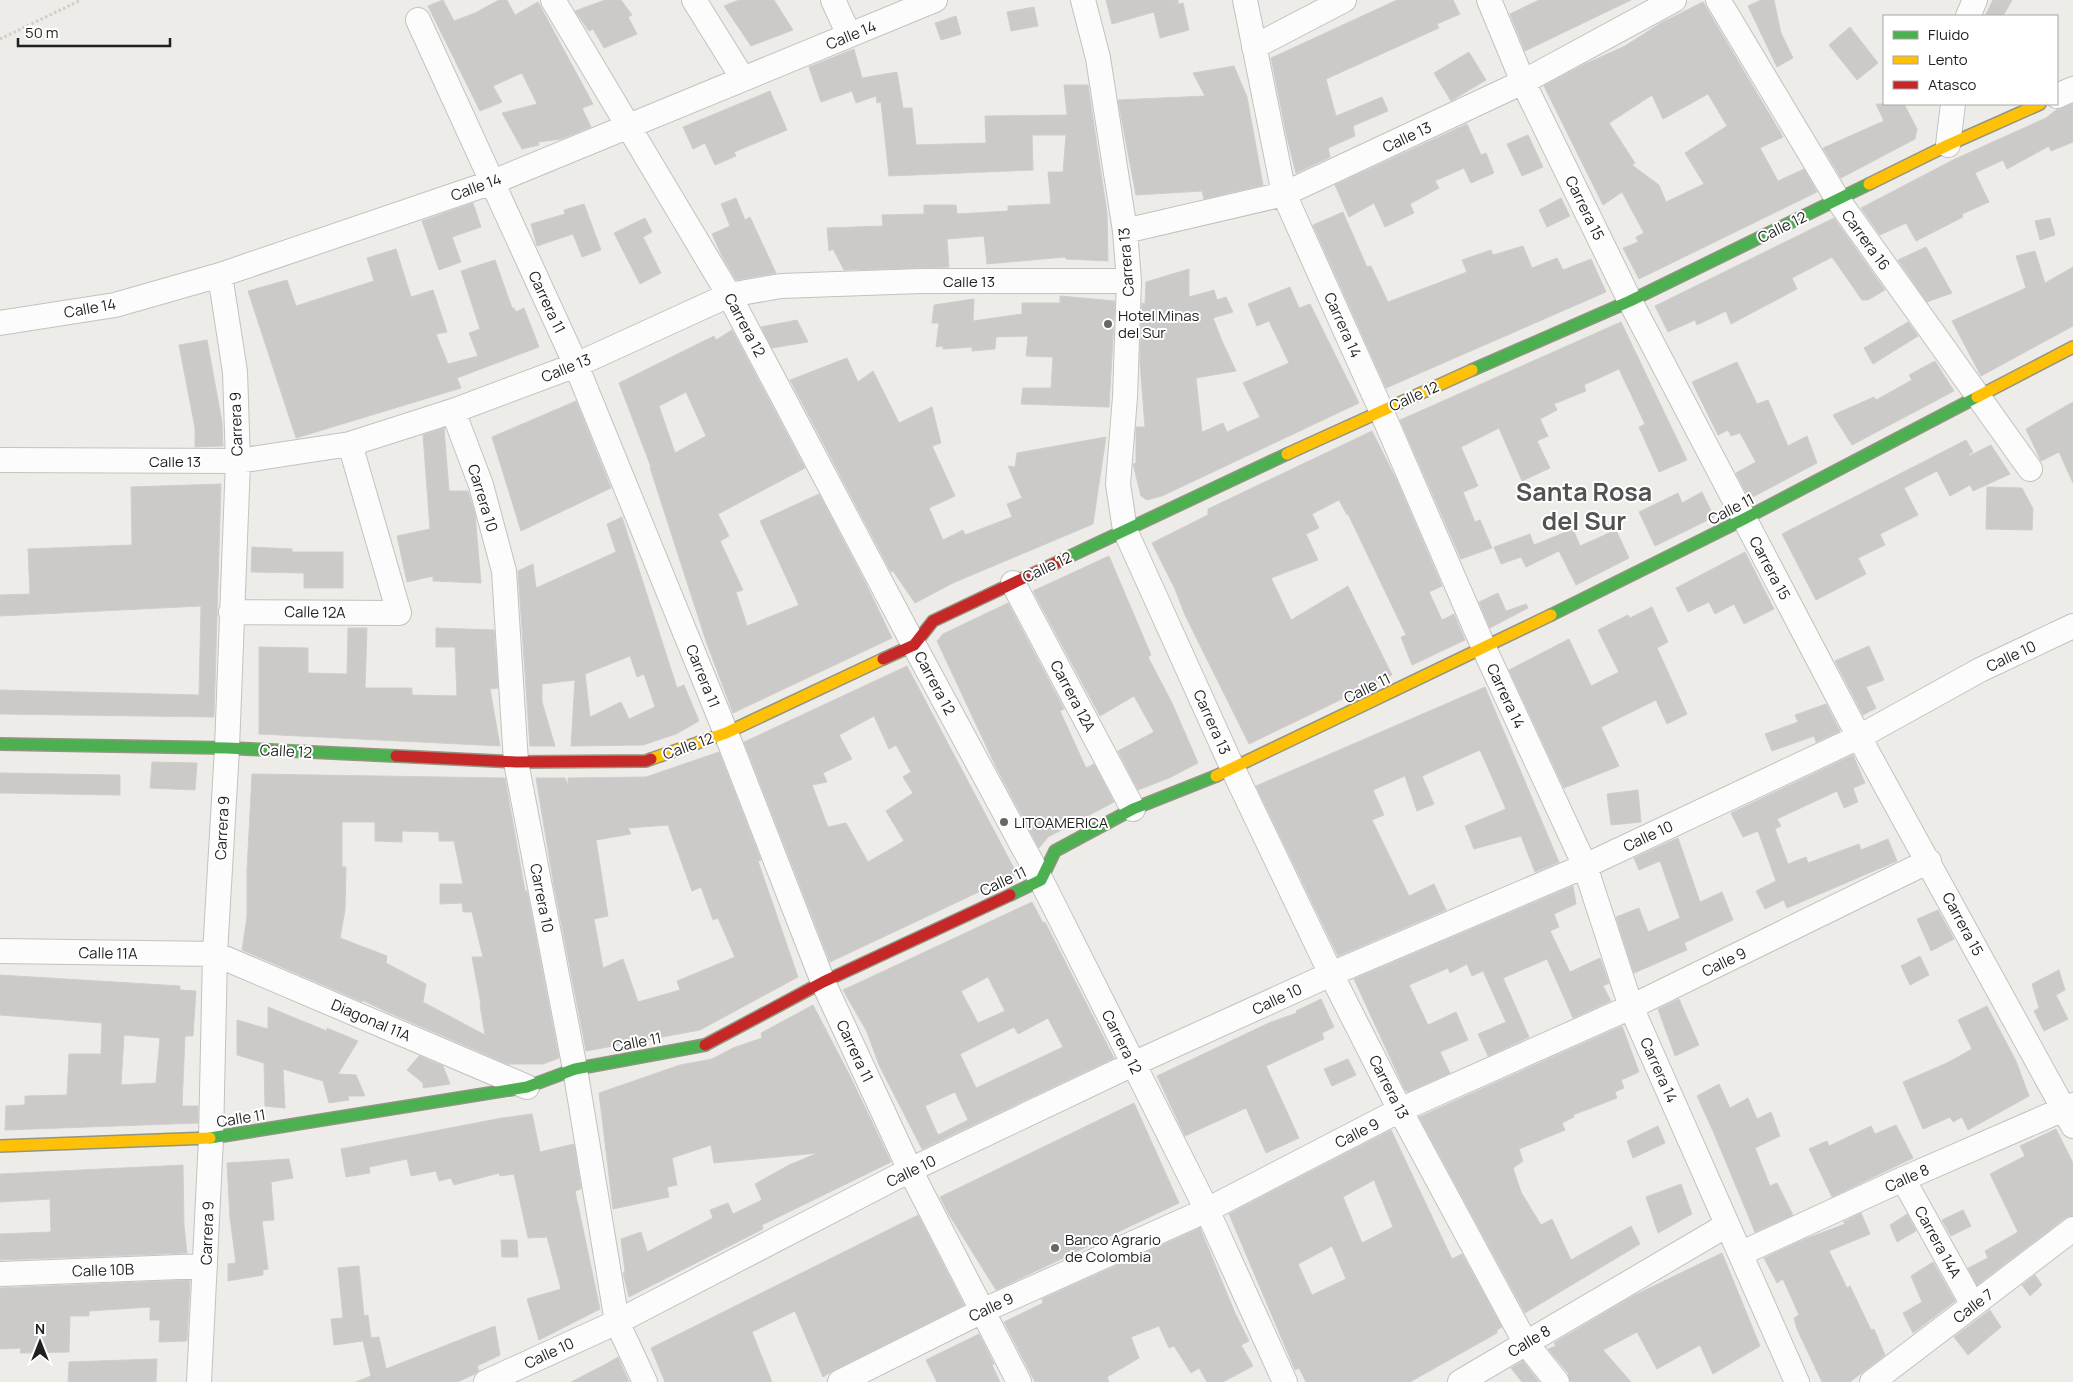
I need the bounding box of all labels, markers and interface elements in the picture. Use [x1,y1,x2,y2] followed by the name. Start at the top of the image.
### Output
[18,15,170,47] scale bar
[823,15,879,55] street label: Calle 14
[1883,15,2058,105] legend
[25,22,59,43] text: 50 m
[1928,24,1969,45] text: Fluido
[1928,49,1968,70] text: Lento
[1928,74,1976,95] text: Atasco
[1379,116,1435,158] street label: Calle 13
[448,168,504,206] street label: Calle 14
[1560,172,1610,244] street label: Carrera 15
[1837,205,1895,275] street label: Carrera 16
[1754,206,1810,248] street label: Calle 12
[1113,227,1139,297] street label: Carrera 13
[523,267,571,337] street label: Carrera 11
[943,271,995,292] street label: Calle 13
[719,289,771,361] street label: Carrera 12
[1319,289,1367,361] street label: Carrera 14
[62,293,118,323] street label: Calle 14
[1118,305,1199,343] place label: Hotel Minas del Sur
[1102,318,1114,330] marker: Hotel Minas del Sur
[538,349,594,387] street label: Calle 13
[1386,376,1442,416] street label: Calle 12
[224,392,248,456] street label: Carrera 9
[149,451,201,472] street label: Calle 13
[463,461,503,535] street label: Carrera 10
[1516,474,1652,538] district label: Santa Rosa del Sur
[1704,488,1758,530] street label: Calle 11
[1744,532,1796,604] street label: Carrera 15
[1019,546,1075,588] street label: Calle 12
[284,601,346,623] street label: Calle 12A
[1983,635,2039,677] street label: Calle 10
[681,641,725,711] street label: Carrera 11
[909,647,961,719] street label: Carrera 12
[1045,656,1101,736] street label: Carrera 12A
[1482,660,1530,732] street label: Carrera 14
[1340,668,1394,708] street label: Calle 11
[1188,686,1236,758] street label: Carrera 13
[660,727,716,765] street label: Calle 12
[259,739,313,763] street label: Calle 12
[210,795,234,861] street label: Carrera 9
[1014,812,1109,833] place label: LITOAMERICA
[1620,815,1676,857] street label: Calle 10
[998,816,1010,828] marker: LITOAMERICA
[976,861,1030,901] street label: Calle 11
[525,862,559,934] street label: Carrera 10
[1937,888,1989,960] street label: Carrera 15
[78,942,138,964] street label: Calle 11A
[1698,942,1750,982] street label: Calle 9
[1249,978,1305,1020] street label: Calle 10
[328,994,414,1046] street label: Diagonal 11A
[1097,1006,1147,1078] street label: Carrera 12
[831,1016,879,1086] street label: Carrera 11
[611,1027,663,1057] street label: Calle 11
[1635,1034,1683,1106] street label: Carrera 14
[1364,1051,1414,1123] street label: Carrera 13
[215,1104,267,1132] street label: Calle 11
[1331,1113,1383,1153] street label: Calle 9
[883,1150,939,1192] street label: Calle 10
[1881,1159,1933,1197] street label: Calle 8
[195,1201,219,1265] street label: Carrera 9
[1910,1202,1967,1282] street label: Carrera 14A
[1065,1229,1161,1267] place label: Banco Agrario de Colombia
[1049,1242,1061,1254] marker: Banco Agrario de Colombia
[72,1258,134,1282] street label: Calle 10B
[1949,1284,1997,1328] street label: Calle 7
[965,1288,1017,1326] street label: Calle 9
[15,1317,65,1367] north arrow
[35,1319,45,1338] text: N
[1504,1320,1554,1362] street label: Calle 8
[521,1332,577,1374] street label: Calle 10

